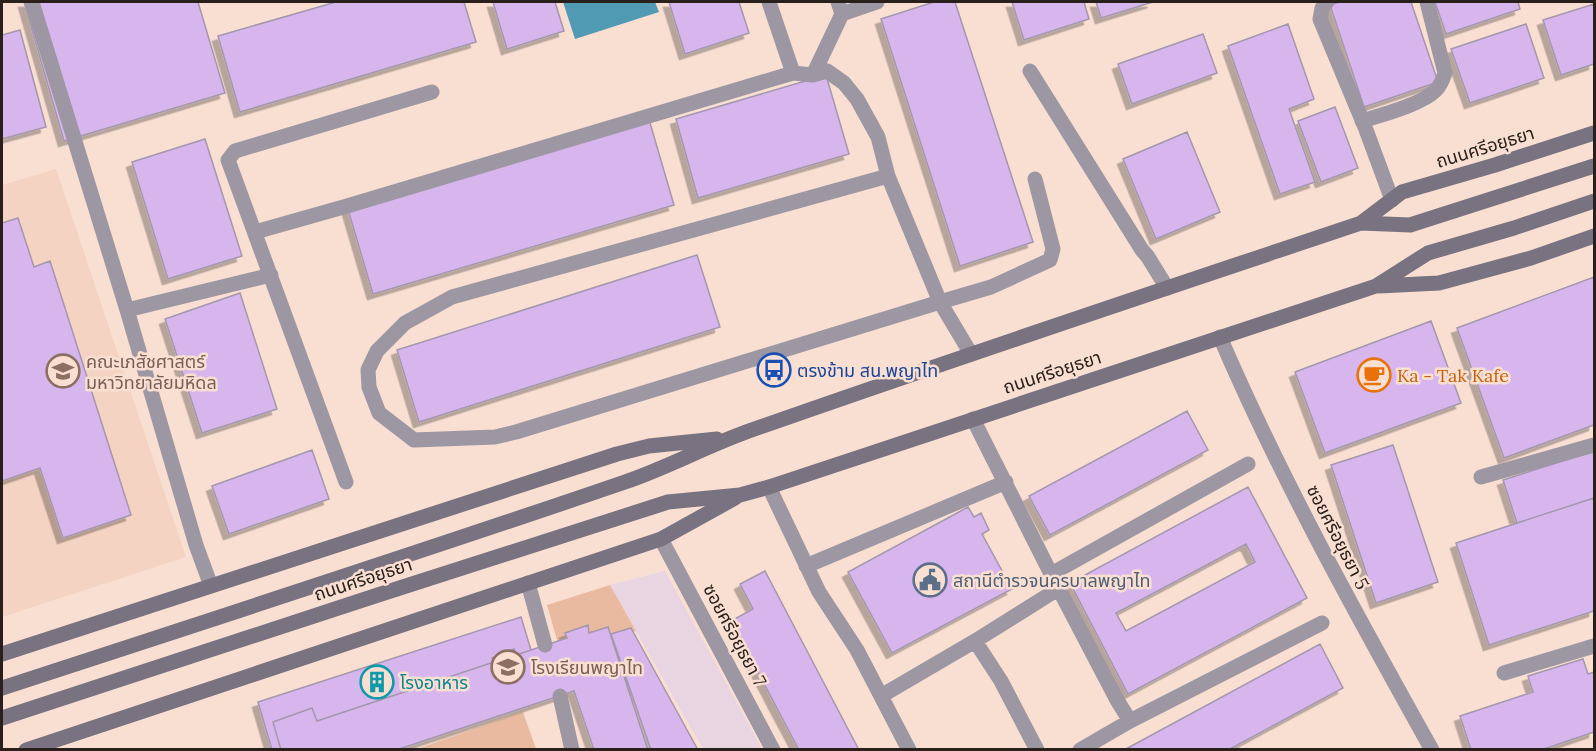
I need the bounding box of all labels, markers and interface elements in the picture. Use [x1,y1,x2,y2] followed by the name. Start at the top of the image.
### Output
[1433,121,1537,173] street label: ถนนศรีอยุธยา
[1000,345,1104,399] street label: ถนนศรีอยุธยา
[86,350,217,394] place label: คณะเภสัชศาสตร์ มหาวิทยาลัยมหิดล
[756,352,792,388] bus stop icon: ตรงข้าม สน.พญาไท
[45,353,81,389] school or university icon: คณะเภสัชศาสตร์ มหาวิทยาลัยมหิดล
[1356,357,1392,393] cafe icon: Ka - Tak Kafe
[797,359,938,382] place label: ตรงข้าม สน.พญาไท
[1397,364,1509,387] place label: Ka - Tak Kafe
[1302,481,1374,593] street label: ซอยศรีอยุธยา 5
[311,552,415,606] street label: ถนนศรีอยุธยา
[912,562,948,598] public building icon: สถานีตำรวจนครบาลพญาไท
[953,569,1150,592] place label: สถานีตำรวจนครบาลพญาไท
[698,580,772,690] street label: ซอยศรีอยุธยา 7
[490,649,526,685] school or university icon: โรงเรียนพญาไท
[531,656,643,679] place label: โรงเรียนพญาไท
[359,664,395,700] building icon: โรงอาหาร
[400,671,468,694] place label: โรงอาหาร

